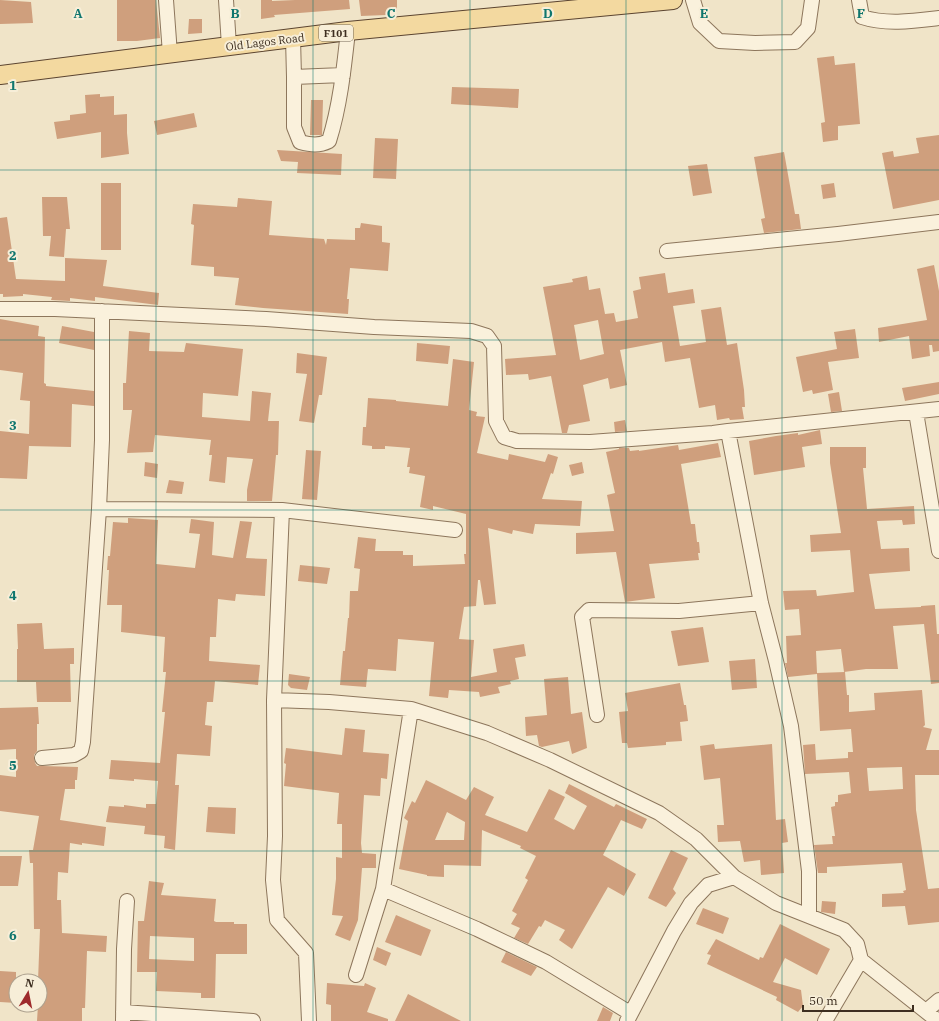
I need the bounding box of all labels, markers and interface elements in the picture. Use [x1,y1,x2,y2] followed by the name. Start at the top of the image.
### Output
[73,5,83,22] text: A
[230,5,240,22] text: B
[387,5,396,22] text: C
[543,5,553,22] text: D
[700,5,708,22] text: E
[857,5,865,22] text: F
[319,25,353,41] road number: F101
[225,30,305,54] street label: Old Lagos Road
[9,77,17,94] text: 1
[9,247,17,264] text: 2
[9,417,17,434] text: 3
[9,587,17,604] text: 4
[9,757,17,774] text: 5
[9,927,17,944] text: 6
[8,973,48,1013] north arrow
[24,976,36,991] text: N
[803,987,913,1013] scale bar
[809,993,838,1008] text: 50 m

